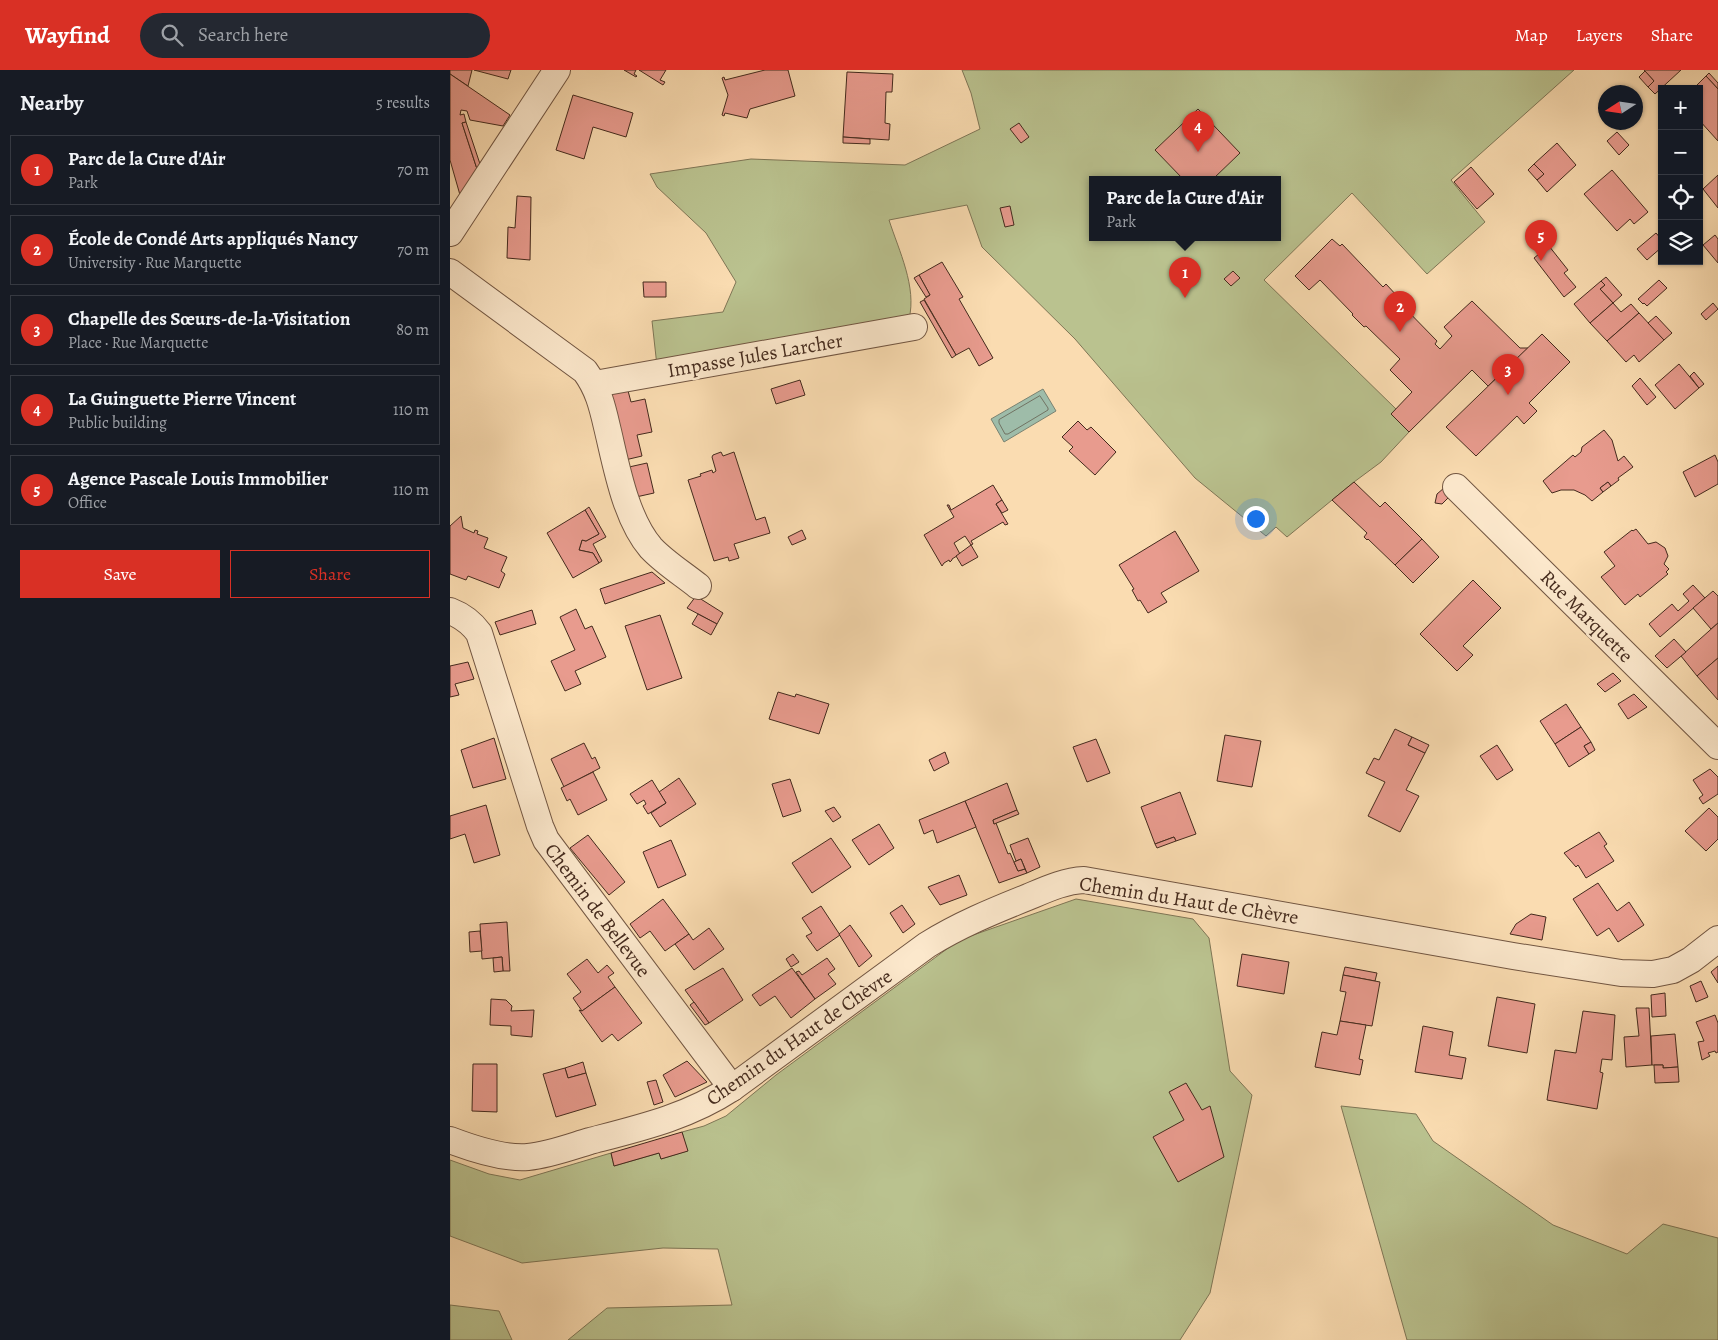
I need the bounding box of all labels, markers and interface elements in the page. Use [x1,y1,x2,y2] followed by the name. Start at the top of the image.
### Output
[140,13,490,58] search box
[25,19,110,51] text: Wayfind
[158,21,186,49] icon: search
[198,22,288,48] text: Search here
[1515,23,1548,47] text: Map
[1576,23,1623,47] text: Layers
[1651,23,1693,47] text: Share
[1598,85,1643,130] north arrow
[1658,85,1703,265] map controls
[1658,85,1703,130] button: +
[20,89,83,117] text: Nearby
[376,92,430,114] text: 5 results
[1182,111,1214,152] pin: 4
[1658,130,1703,175] button: −
[68,146,226,172] text: Parc de la Cure d'Air
[34,159,40,181] text: 1
[397,159,429,181] text: 70 m
[68,172,98,194] text: Park
[1658,175,1703,220] button: locate
[1089,176,1281,241] popup
[1106,185,1264,211] text: Parc de la Cure d'Air
[1106,211,1136,233] text: Park
[1525,220,1557,261] pin: 5
[1658,220,1703,265] button: layers
[68,226,357,252] text: École de Condé Arts appliqués Nancy
[33,239,41,261] text: 2
[397,239,429,261] text: 70 m
[68,252,242,274] text: University · Rue Marquette
[1169,257,1201,298] pin: 1
[1384,291,1416,332] pin: 2
[68,306,350,332] text: Chapelle des Sœurs-de-la-Visitation
[34,319,40,341] text: 3
[396,319,429,341] text: 80 m
[665,327,845,384] street label: Impasse Jules Larcher
[68,332,208,354] text: Place · Rue Marquette
[1492,354,1524,395] pin: 3
[68,386,296,412] text: La Guinguette Pierre Vincent
[33,399,41,421] text: 4
[393,399,429,421] text: 110 m
[68,412,167,434] text: Public building
[68,466,328,492] text: Agence Pascale Louis Immobilier
[34,479,40,501] text: 5
[393,479,429,501] text: 110 m
[68,492,107,514] text: Office
[1243,506,1269,532] your location
[20,550,220,598] button: Save
[230,550,430,598] button: Share
[1534,564,1639,669] street label: Rue Marquette
[538,838,657,983] street label: Chemin de Bellevue
[1077,870,1300,931] street label: Chemin du Haut de Chèvre
[701,963,898,1112] street label: Chemin du Haut de Chèvre

